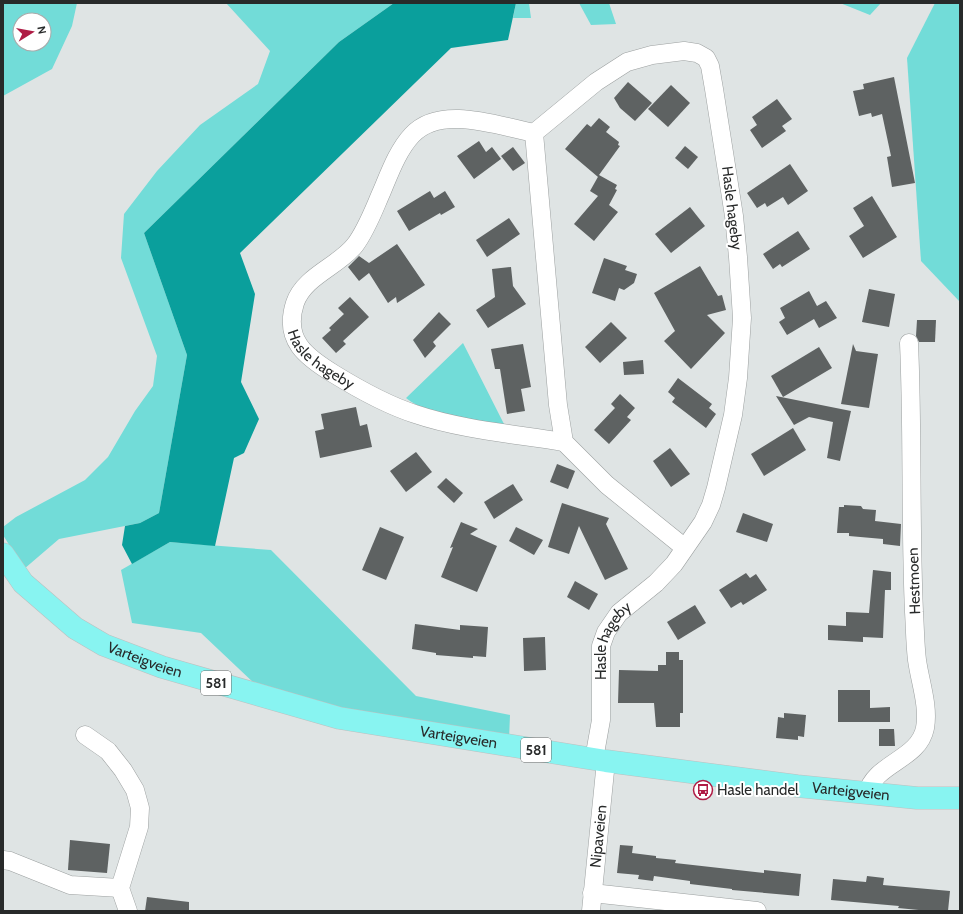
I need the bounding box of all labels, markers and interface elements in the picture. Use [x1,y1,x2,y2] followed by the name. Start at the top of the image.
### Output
[12,12,52,52] north arrow
[34,25,49,35] text: N
[718,165,746,251] street label: Hasle hageby
[284,327,358,393] street label: Hasle hageby
[904,547,924,615] street label: Hestmoen
[592,598,635,680] street label: Hasle hageby
[105,638,184,681] street label: Varteigveien
[201,671,231,695] road number: 581
[419,722,499,752] street label: Varteigveien
[521,738,551,762] road number: 581
[692,779,714,801] bus stop icon: Hasle handel
[811,779,891,804] street label: Varteigveien
[717,781,799,799] place label: Hasle handel
[586,804,611,869] street label: Nipaveien

